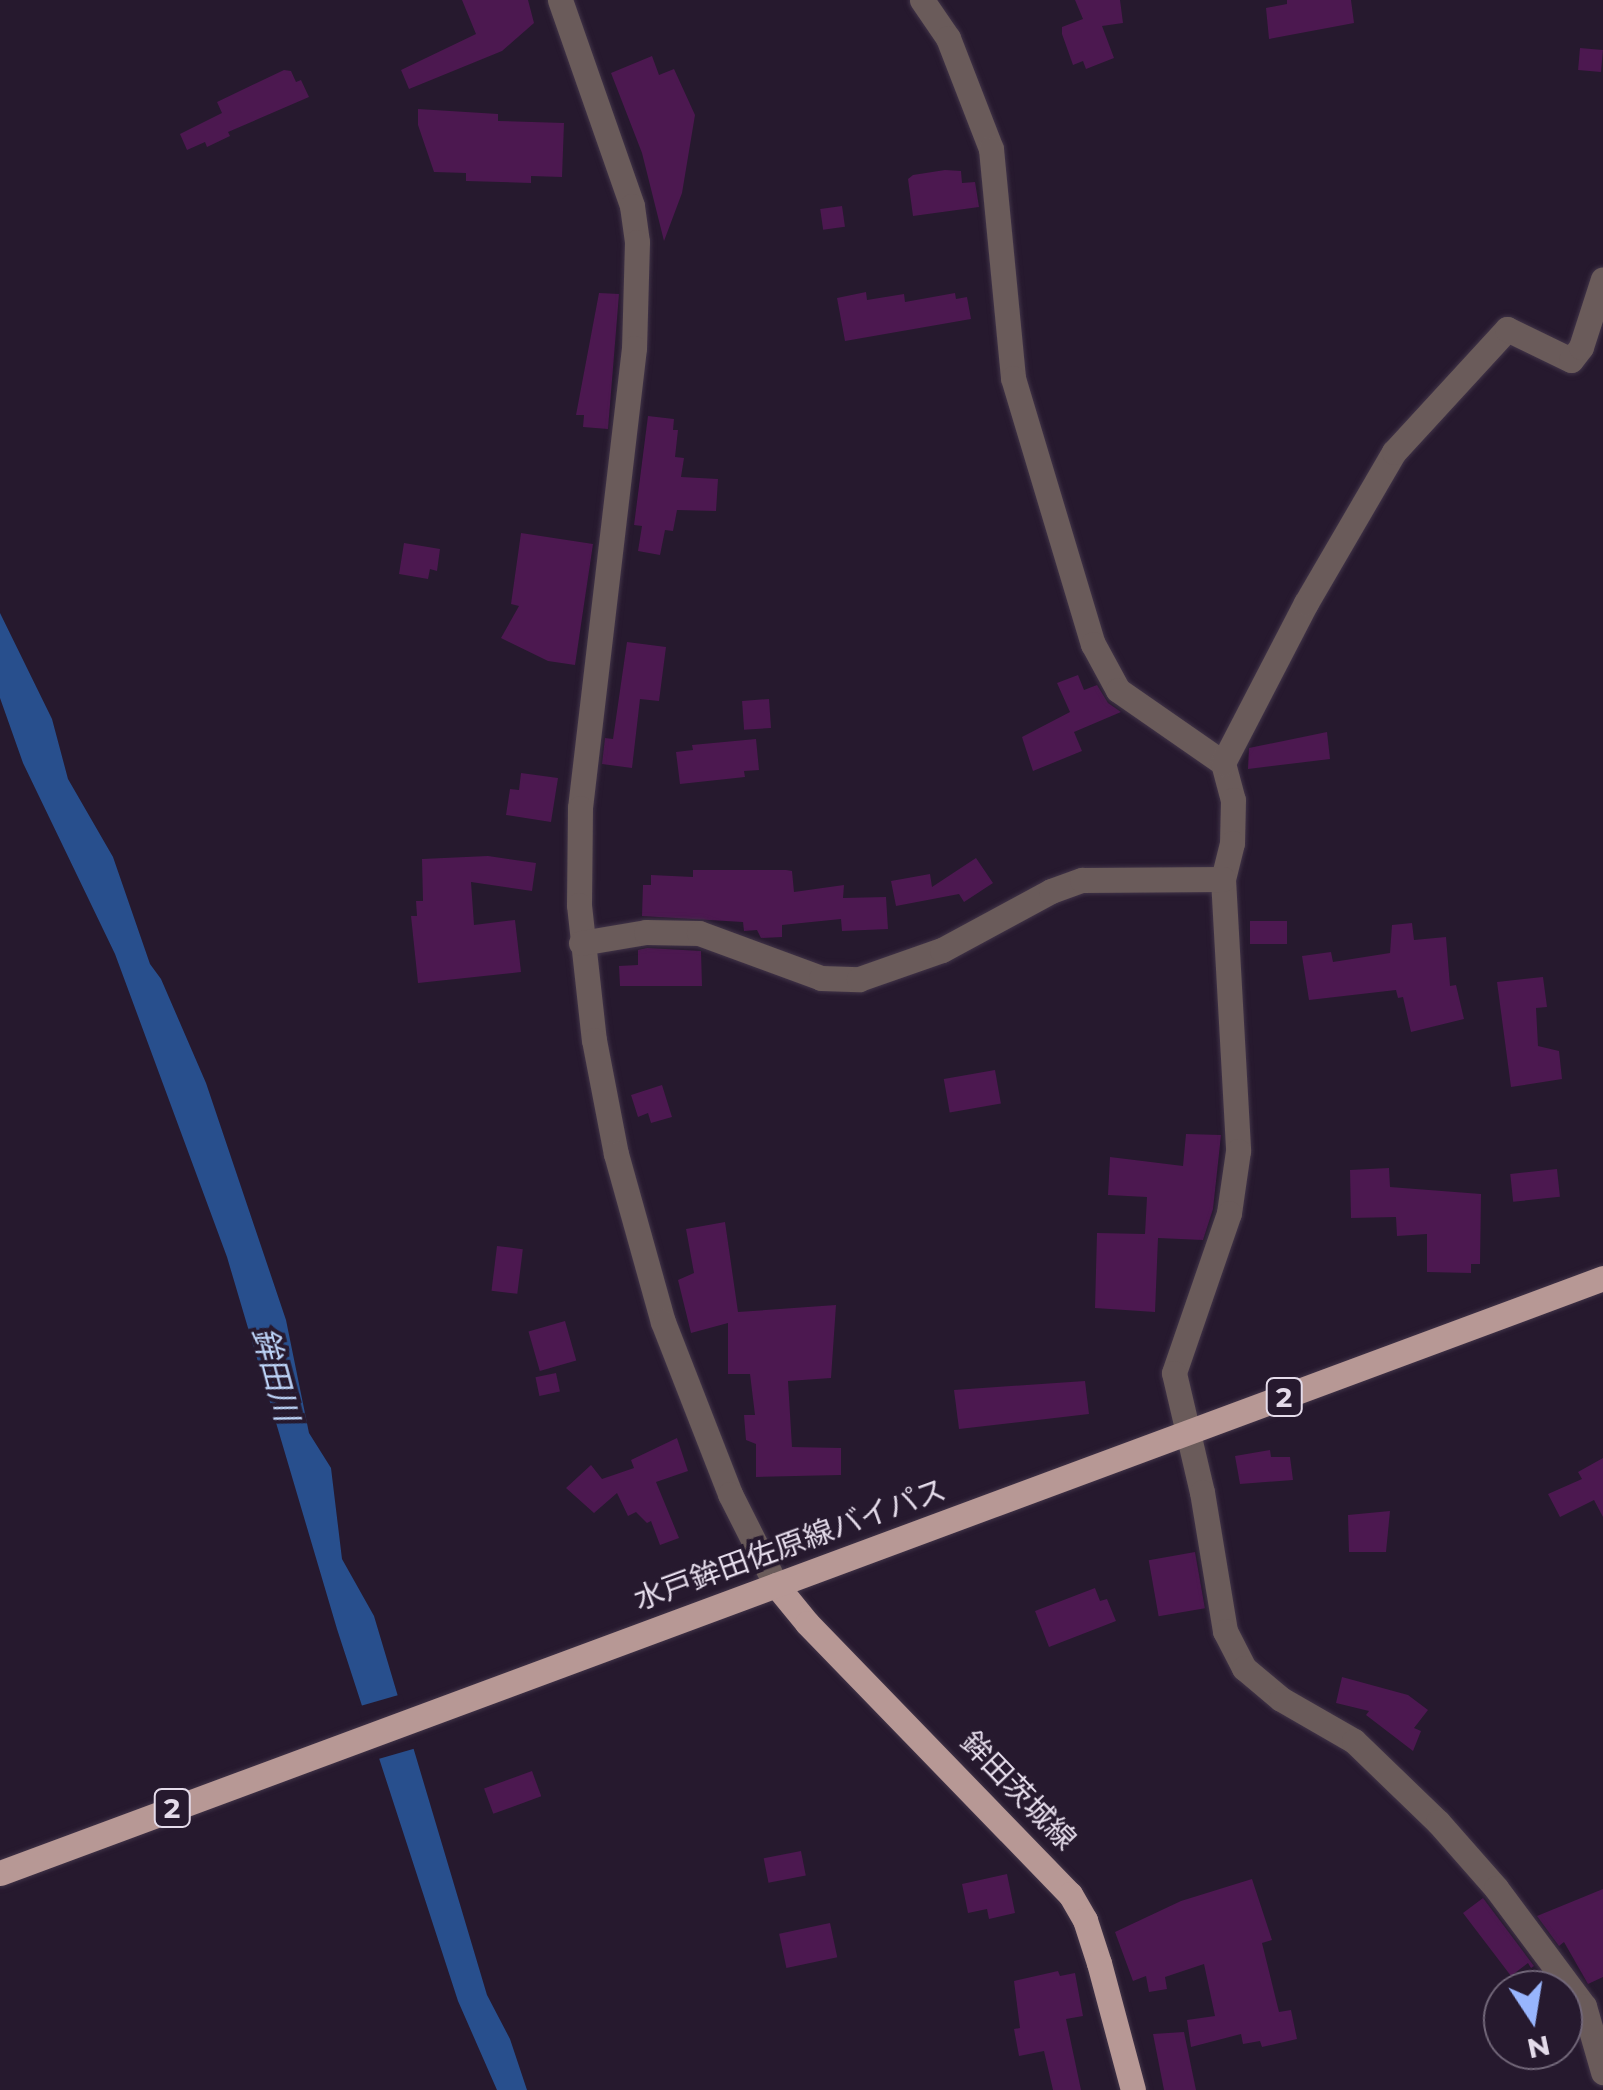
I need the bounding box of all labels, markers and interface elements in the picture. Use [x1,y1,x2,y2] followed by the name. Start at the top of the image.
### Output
[244,1323,306,1425] water label: 鉾田川
[1264,1374,1304,1420] road number: 2
[629,1472,951,1618] street label: 水戸鉾田佐原線バイパス
[953,1725,1083,1857] street label: 鉾田茨城線
[152,1785,192,1831] road number: 2
[1483,1970,1583,2070] north arrow
[1524,2028,1553,2066] text: N

